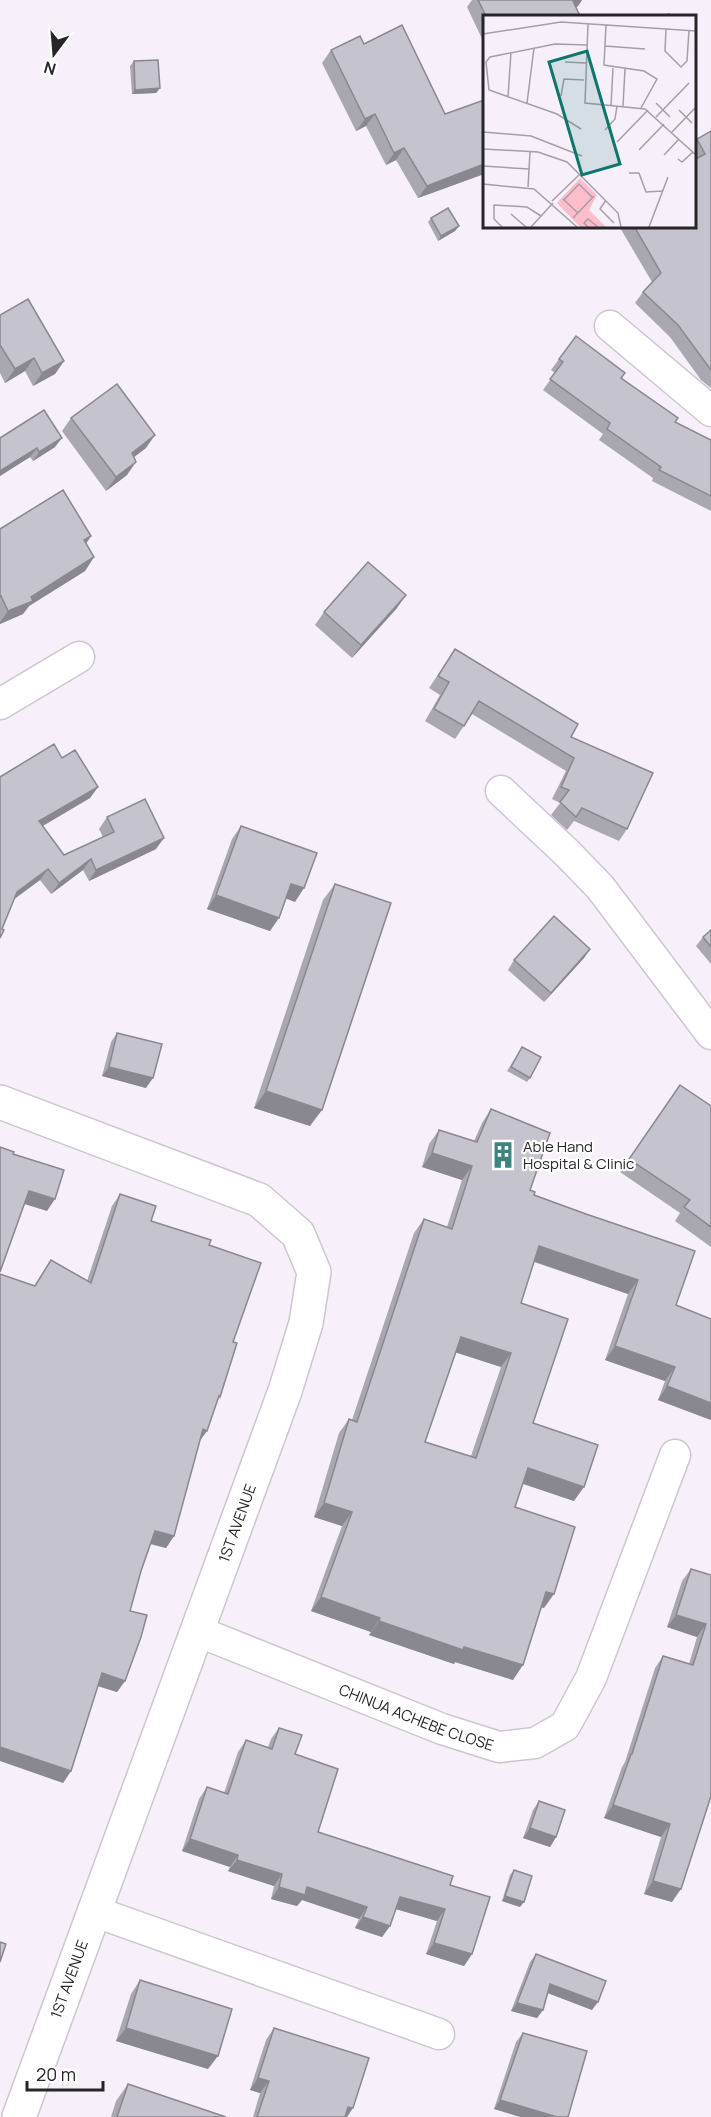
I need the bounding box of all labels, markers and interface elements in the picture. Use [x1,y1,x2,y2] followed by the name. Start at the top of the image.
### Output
[483,15,696,228] inset map
[24,24,84,84] north arrow
[41,56,58,81] text: N
[523,1136,634,1174] place label: Able Hand Hospital & Clinic
[488,1140,518,1170] building icon: Able Hand Hospital & Clinic
[213,1481,261,1565] street label: 1ST AVENUE
[336,1678,497,1755] street label: CHINUA ACHEBE CLOSE
[45,1937,93,2021] street label: 1ST AVENUE
[27,2054,104,2092] scale bar
[36,2062,76,2086] text: 20 m

